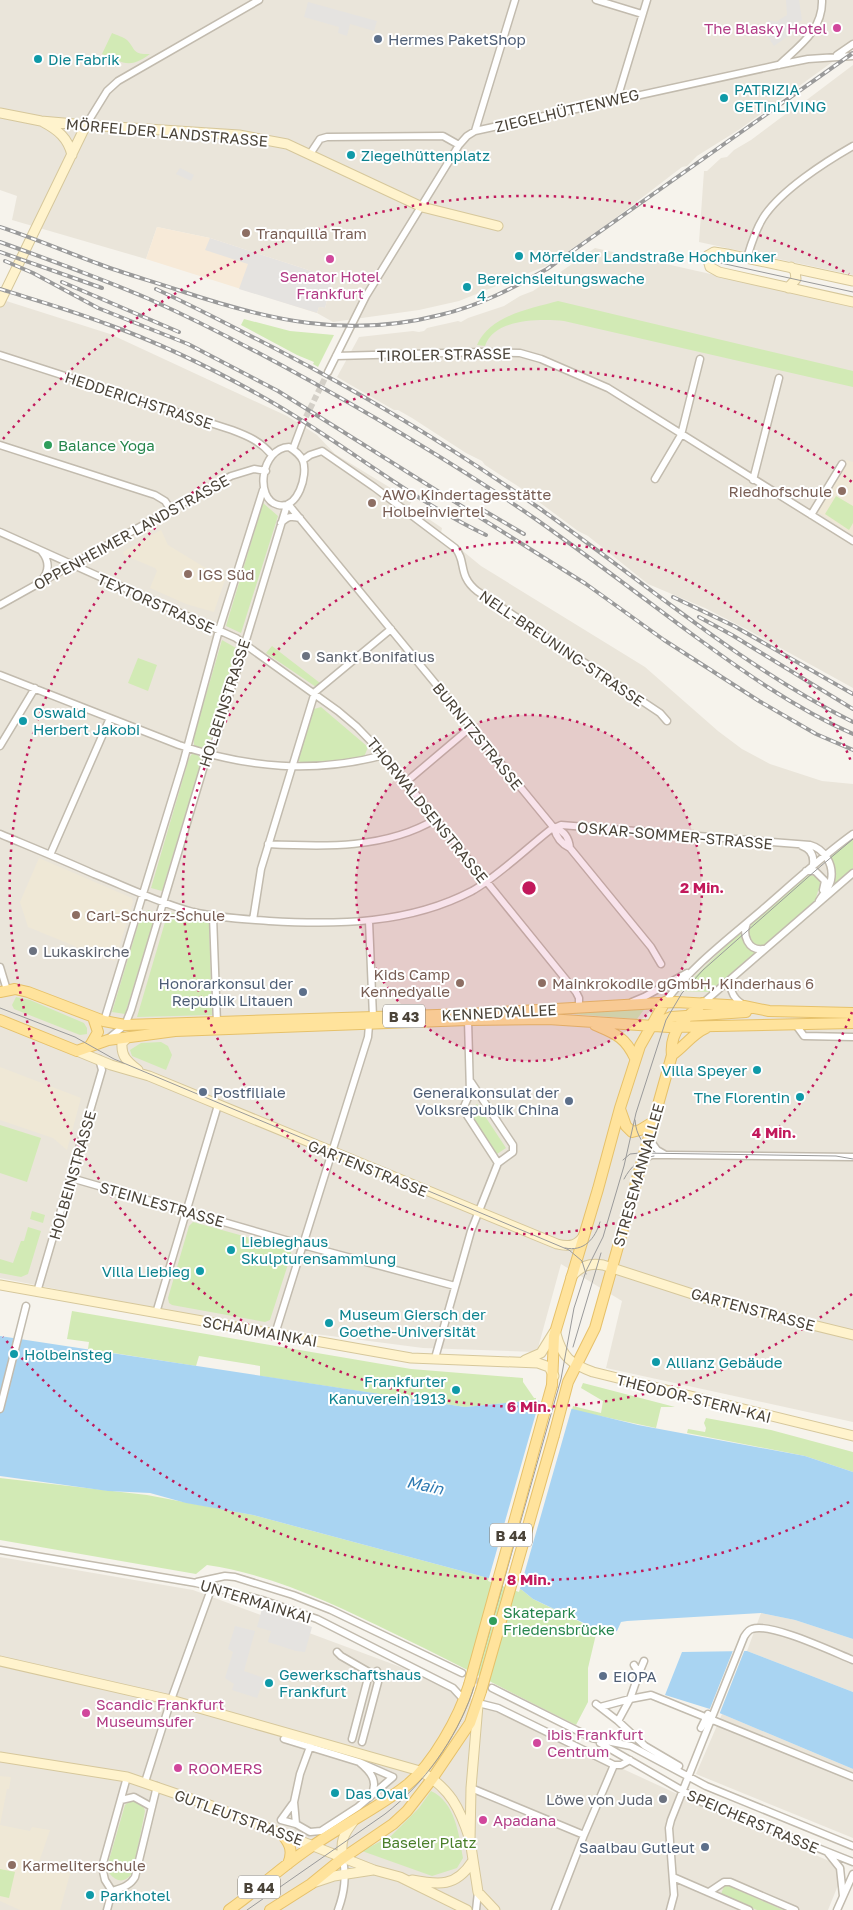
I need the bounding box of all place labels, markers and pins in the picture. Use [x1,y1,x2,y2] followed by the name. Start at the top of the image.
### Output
[704,19,827,37] place label: The Blasky Hotel
[831,22,843,34] marker: The Blasky Hotel
[388,30,526,48] place label: Hermes PaketShop
[372,33,384,45] marker: Hermes PaketShop
[48,50,120,68] place label: Die Fabrik
[32,53,44,65] marker: Die Fabrik
[734,80,826,115] place label: PATRIZIA GETinLIVING
[718,92,730,104] marker: PATRIZIA GETinLIVING
[361,146,490,164] place label: Ziegelhüttenplatz
[345,149,357,161] marker: Ziegelhüttenplatz
[256,224,367,242] place label: Tranquilla Tram
[240,227,252,239] marker: Tranquilla Tram
[529,247,776,265] place label: Mörfelder Landstraße Hochbunker
[513,250,525,262] marker: Mörfelder Landstraße Hochbunker
[324,253,336,265] marker: Senator Hotel Frankfurt
[280,267,380,302] place label: Senator Hotel Frankfurt
[477,269,645,304] place label: Bereichsleitungswache 4
[461,281,473,293] marker: Bereichsleitungswache 4
[58,436,155,454] place label: Balance Yoga
[42,439,54,451] marker: Balance Yoga
[729,482,832,500] place label: Riedhofschule
[382,485,551,520] place label: AWO Kindertagesstätte Holbeinviertel
[836,485,848,497] marker: Riedhofschule
[366,497,378,509] marker: AWO Kindertagesstätte Holbeinviertel
[198,565,255,583] place label: IGS Süd
[182,568,194,580] marker: IGS Süd
[316,647,435,665] place label: Sankt Bonifatius
[300,650,312,662] marker: Sankt Bonifatius
[33,703,140,738] place label: Oswald Herbert Jakobi
[17,715,29,727] marker: Oswald Herbert Jakobi
[520,879,538,897] centre of rings
[86,906,225,924] place label: Carl-Schurz-Schule
[70,909,82,921] marker: Carl-Schurz-Schule
[43,942,130,960] place label: Lukaskirche
[27,945,39,957] marker: Lukaskirche
[360,965,450,1000] place label: Kids Camp Kennedyalle
[159,974,293,1009] place label: Honorarkonsul der Republik Litauen
[552,974,814,992] place label: Mainkrokodile gGmbH, Kinderhaus 6
[454,977,466,989] marker: Kids Camp Kennedyalle
[536,977,548,989] marker: Mainkrokodile gGmbH, Kinderhaus 6
[297,986,309,998] marker: Honorarkonsul der Republik Litauen
[661,1061,747,1079] place label: Villa Speyer
[751,1064,763,1076] marker: Villa Speyer
[213,1083,286,1101] place label: Postfiliale
[413,1083,559,1118] place label: Generalkonsulat der Volksrepublik China
[197,1086,209,1098] marker: Postfiliale
[694,1088,790,1106] place label: The Florentin
[794,1091,806,1103] marker: The Florentin
[563,1095,575,1107] marker: Generalkonsulat der Volksrepublik China
[241,1232,396,1267] place label: Liebieghaus Skulpturensammlung
[225,1244,237,1256] marker: Liebieghaus Skulpturensammlung
[102,1262,190,1280] place label: Villa Liebieg
[194,1265,206,1277] marker: Villa Liebieg
[339,1305,486,1340] place label: Museum Giersch der Goethe-Universität
[323,1317,335,1329] marker: Museum Giersch der Goethe-Universität
[24,1345,112,1363] place label: Holbeinsteg
[8,1348,20,1360] marker: Holbeinsteg
[666,1353,783,1371] place label: Allianz Gebäude
[650,1356,662,1368] marker: Allianz Gebäude
[328,1372,446,1407] place label: Frankfurter Kanuverein 1913
[450,1384,462,1396] marker: Frankfurter Kanuverein 1913
[503,1603,615,1638] place label: Skatepark Friedensbrücke
[487,1615,499,1627] marker: Skatepark Friedensbrücke
[279,1665,421,1700] place label: Gewerkschaftshaus Frankfurt
[613,1667,657,1685] place label: EIOPA
[597,1670,609,1682] marker: EIOPA
[263,1677,275,1689] marker: Gewerkschaftshaus Frankfurt
[96,1695,224,1730] place label: Scandic Frankfurt Museumsufer
[80,1707,92,1719] marker: Scandic Frankfurt Museumsufer
[547,1725,643,1760] place label: ibis Frankfurt Centrum
[531,1737,543,1749] marker: ibis Frankfurt Centrum
[188,1759,262,1777] place label: ROOMERS
[172,1762,184,1774] marker: ROOMERS
[345,1784,408,1802] place label: Das Oval
[329,1787,341,1799] marker: Das Oval
[546,1790,653,1808] place label: Löwe von Juda
[657,1793,669,1805] marker: Löwe von Juda
[493,1811,556,1829] place label: Apadana
[477,1814,489,1826] marker: Apadana
[579,1838,695,1856] place label: Saalbau Gutleut
[699,1841,711,1853] marker: Saalbau Gutleut
[22,1856,146,1874] place label: Karmeliterschule
[6,1859,18,1871] marker: Karmeliterschule
[100,1886,170,1904] place label: Parkhotel
[84,1889,96,1901] marker: Parkhotel

